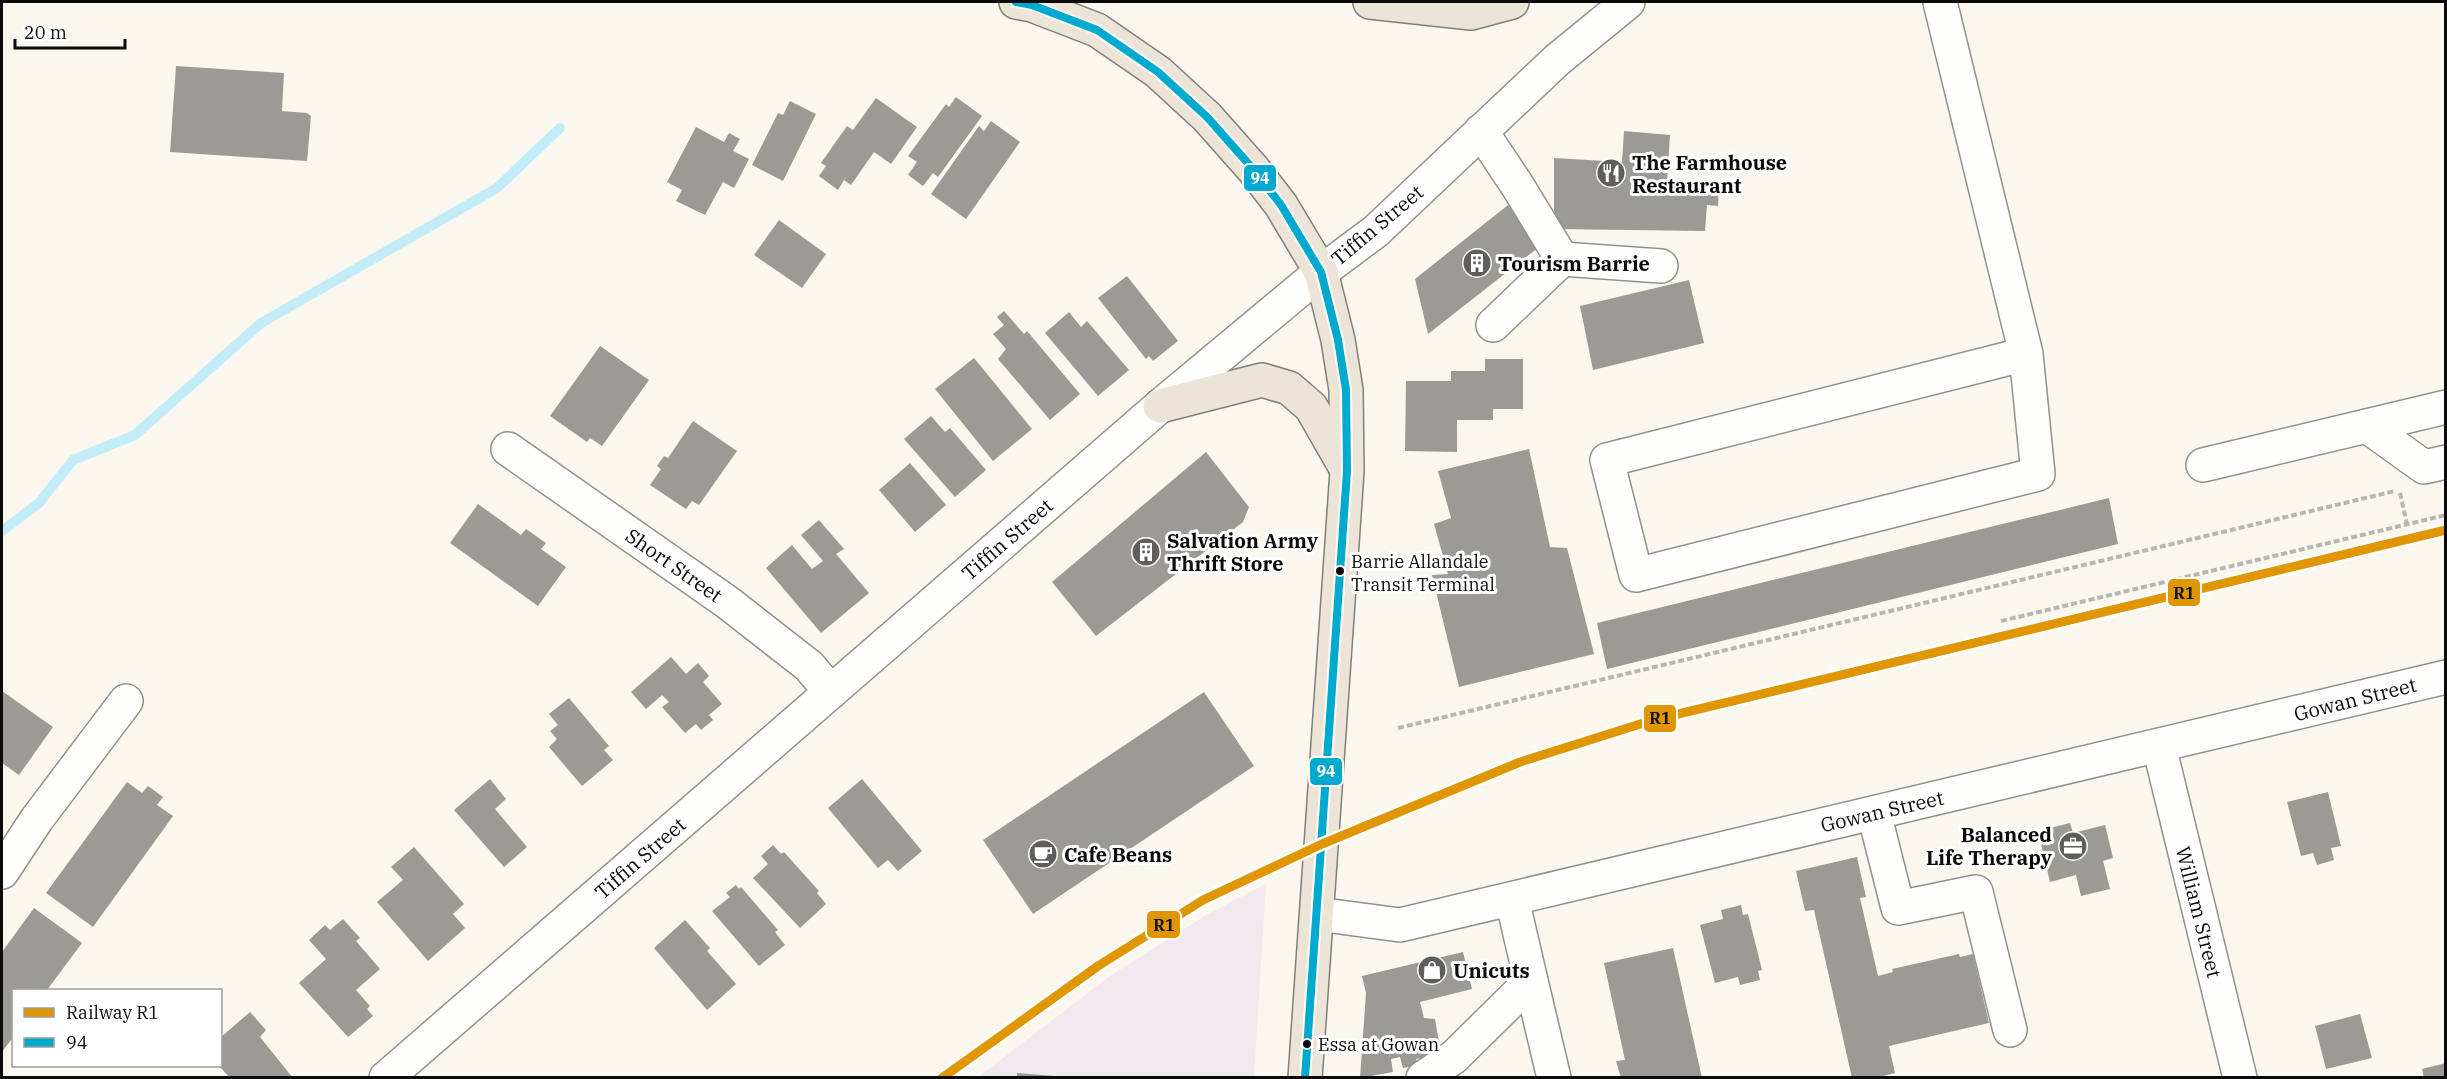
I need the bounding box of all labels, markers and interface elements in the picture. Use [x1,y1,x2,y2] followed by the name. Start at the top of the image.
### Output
[15,12,124,50] scale bar
[24,21,67,44] text: 20 m
[1632,149,1787,199] place label: The Farmhouse Restaurant
[1595,157,1627,189] restaurant icon: The Farmhouse Restaurant
[1243,164,1277,192] line badge: 94
[1250,168,1270,188] text: 94
[1325,179,1429,271] street label: Tiffin Street
[1461,247,1493,279] building icon: Tourism Barrie
[1498,250,1650,277] place label: Tourism Barrie
[956,492,1058,586] street label: Tiffin Street
[620,522,728,608] street label: Short Street
[1167,527,1319,577] place label: Salvation Army Thrift Store
[1130,536,1162,568] building icon: Salvation Army Thrift Store
[1351,550,1495,596] place label: Barrie Allandale Transit Terminal
[1334,565,1346,577] marker: Barrie Allandale Transit Terminal
[2167,578,2201,607] line badge: R1
[2173,583,2195,603] text: R1
[2291,671,2419,727] street label: Gowan Street
[1643,704,1677,733] line badge: R1
[1649,708,1671,728] text: R1
[1309,757,1343,786] line badge: 94
[1316,761,1336,781] text: 94
[1818,784,1946,838] street label: Gowan Street
[589,811,691,905] street label: Tiffin Street
[1926,821,2053,871] place label: Balanced Life Therapy
[2057,830,2089,862] office icon: Balanced Life Therapy
[1027,838,1059,870] cafe icon: Cafe Beans
[1064,841,1172,868] place label: Cafe Beans
[2170,843,2228,981] street label: William Street
[1146,910,1181,939] line badge: R1
[1153,915,1175,935] text: R1
[1416,954,1448,986] shop icon: Unicuts
[1453,957,1530,984] place label: Unicuts
[12,989,222,1067] legend
[66,1001,159,1024] text: Railway R1
[66,1031,88,1054] text: 94
[1318,1033,1439,1056] place label: Essa at Gowan
[1301,1038,1313,1050] marker: Essa at Gowan

